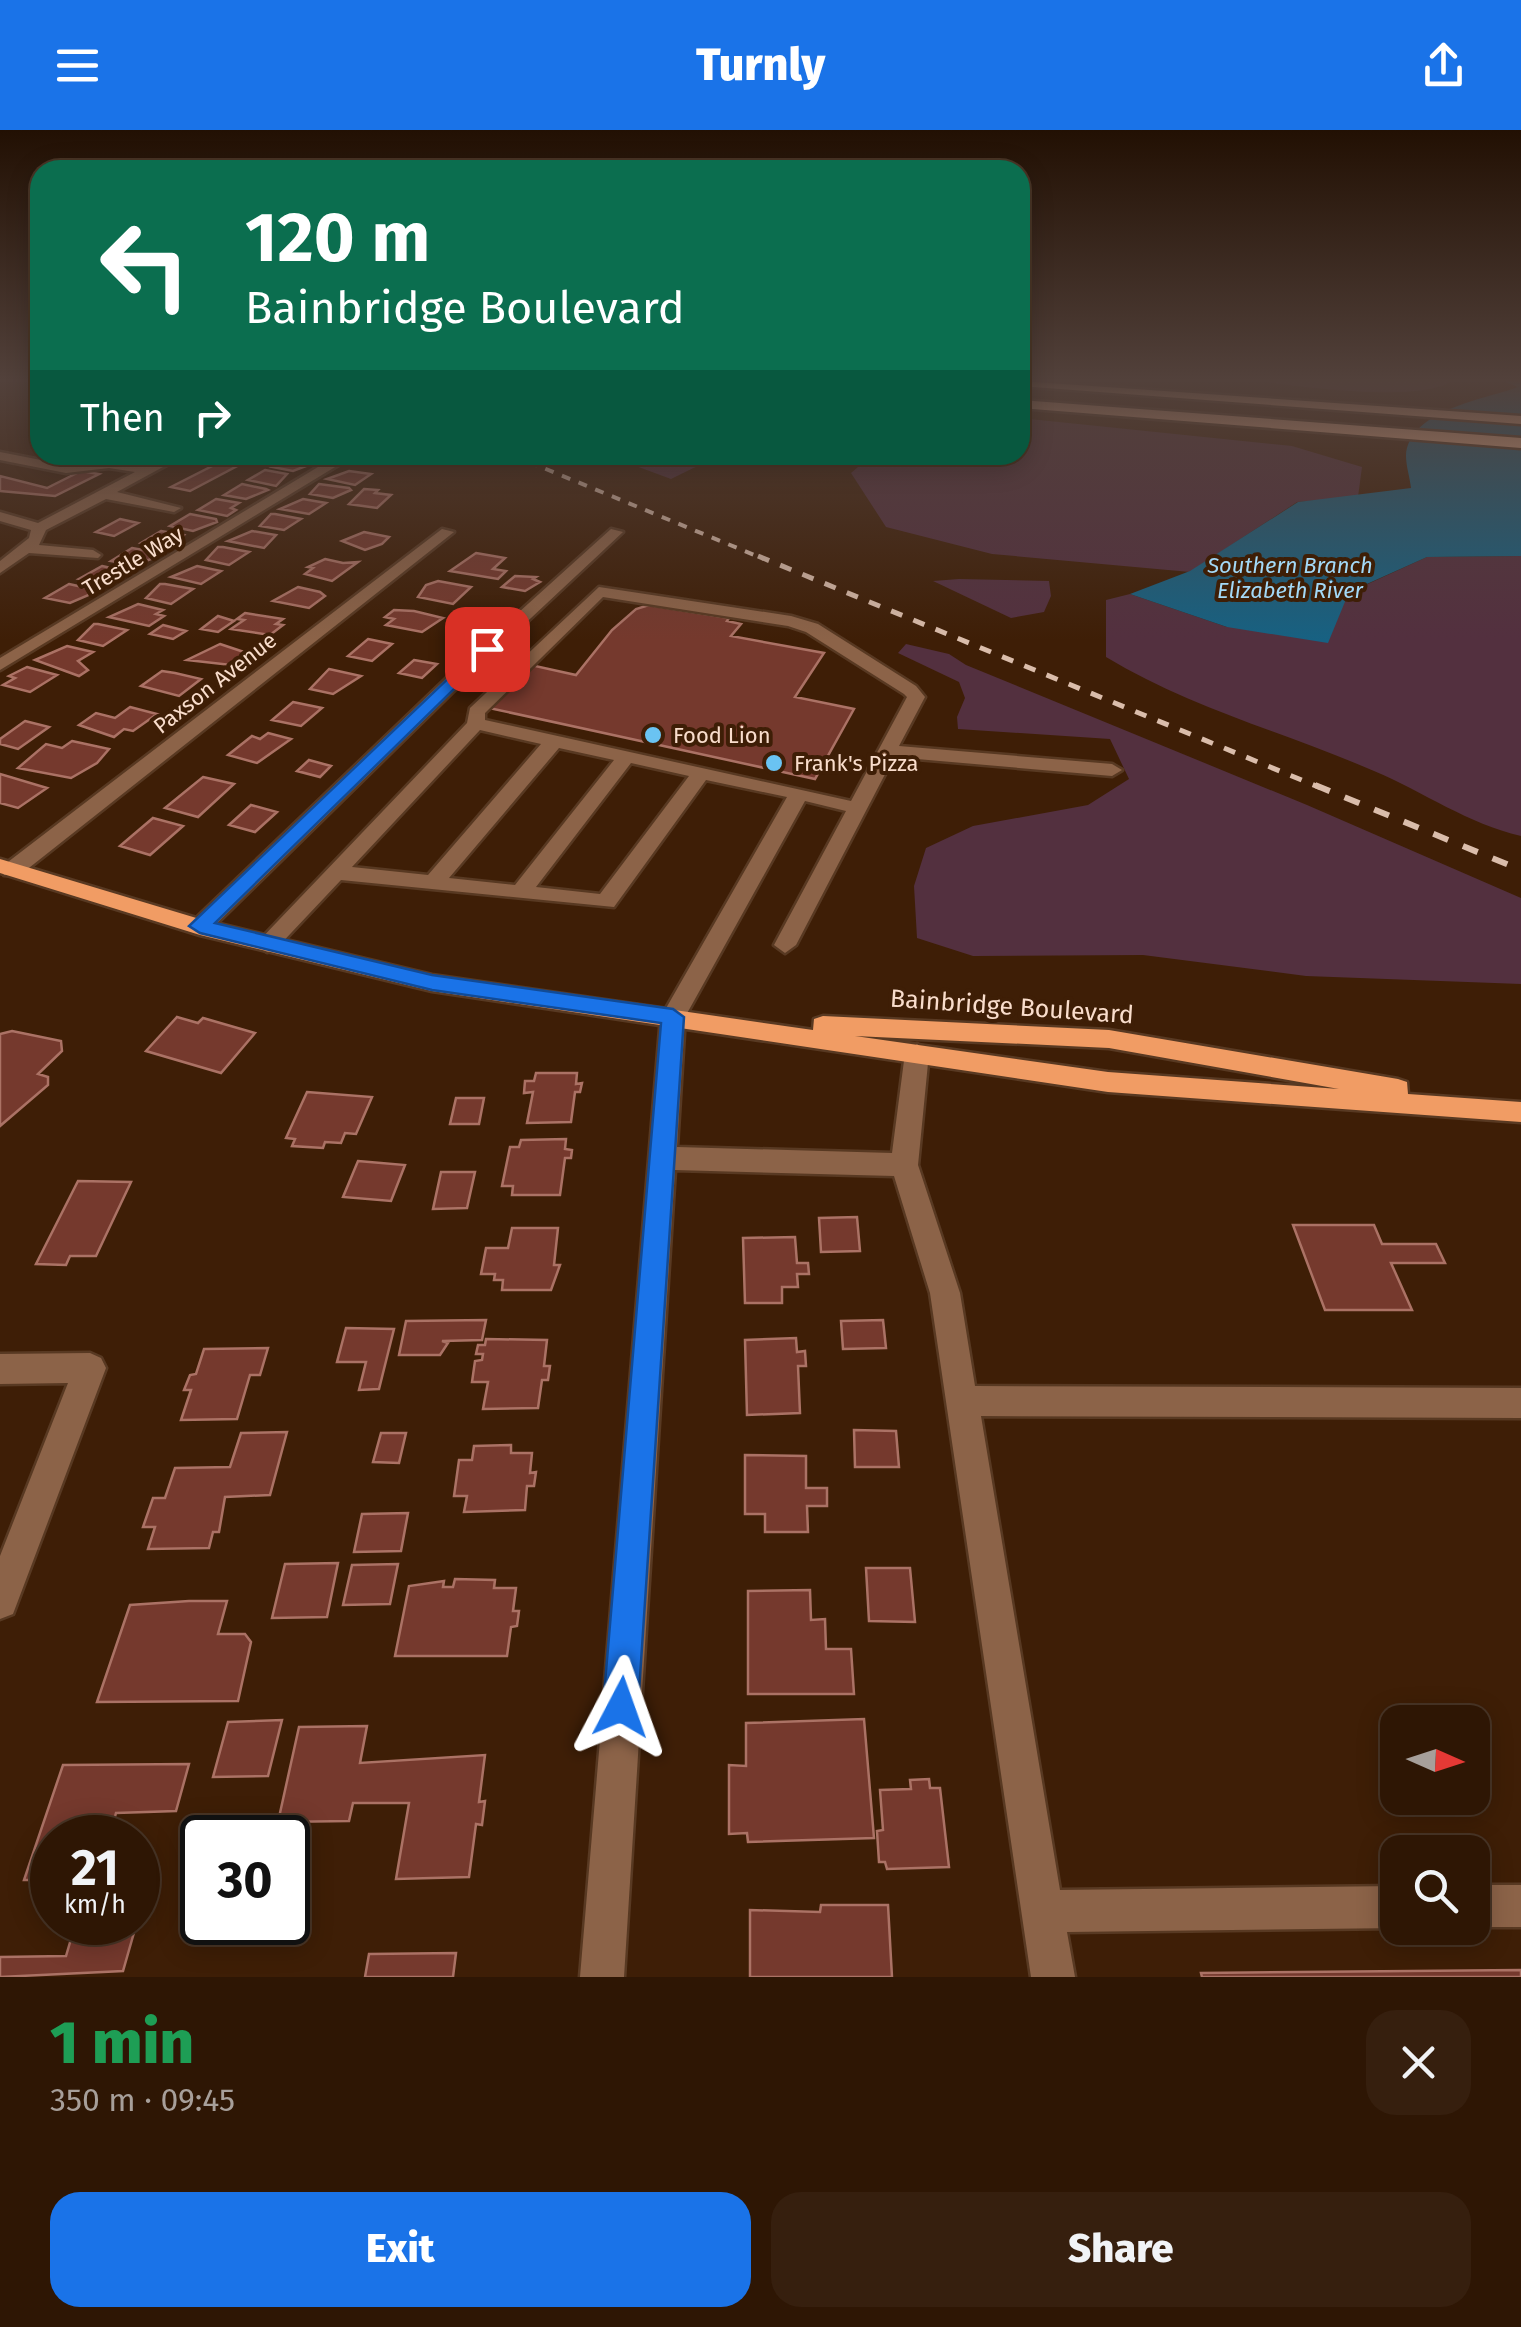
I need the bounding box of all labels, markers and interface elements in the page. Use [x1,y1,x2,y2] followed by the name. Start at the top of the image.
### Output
[50,38,105,93] icon: menu
[696,38,825,92] text: Turnly
[1416,38,1471,93] icon: share
[245,196,430,280] text: 120 m
[80,200,210,330] icon: left
[245,281,685,335] text: Bainbridge Boulevard
[185,390,240,445] icon: right
[80,395,165,441] text: Then
[78,520,188,602] street label: Trestle Way
[1206,552,1373,604] water label: Southern Branch Elizabeth River
[445,607,530,692] pin
[460,622,515,677] icon: arrive
[148,627,282,739] street label: Paxson Avenue
[673,722,771,749] place label: Food Lion
[642,724,664,746] marker: Food Lion
[794,750,918,777] place label: Frank's Pizza
[763,752,785,774] marker: Frank's Pizza
[889,984,1135,1030] street label: Bainbridge Boulevard
[569,1655,673,1759] position arrow
[1380,1705,1490,1815] north arrow
[1380,1705,1490,1945] map controls
[180,1815,310,1945] speed limit sign: 30
[1380,1835,1490,1945] button: search
[71,1838,119,1898] text: 21
[64,1890,126,1920] text: km/h
[50,2007,194,2079] text: 1 min
[1366,2010,1471,2115] button: close
[50,2081,235,2119] text: 350 m · 09:45
[50,2192,751,2307] button: Exit
[771,2192,1471,2307] button: Share

